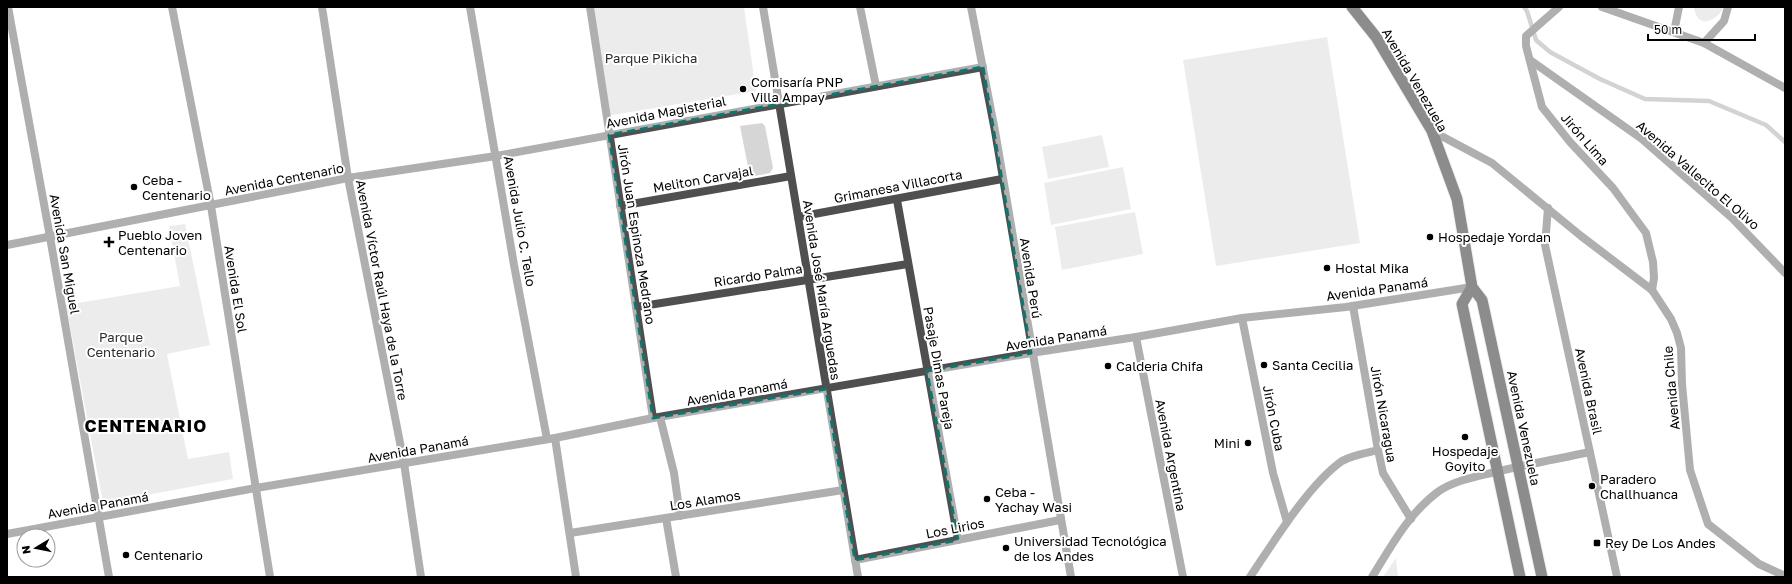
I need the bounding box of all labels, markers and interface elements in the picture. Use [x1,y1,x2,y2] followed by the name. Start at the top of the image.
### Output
[1648,16,1755,42] scale bar
[1654,22,1682,37] text: 50 m
[1379,25,1451,135] street label: Avenida Venezuela
[605,50,697,66] park label: Parque Pikicha
[751,74,843,105] place label: Comisaría PNP Villa Ampay
[738,84,748,94] marker: Comisaría PNP Villa Ampay
[604,92,728,132] street label: Avenida Magisterial
[1558,109,1612,169] street label: Jirón Lima
[1633,117,1763,233] street label: Avenida Vallecito El Olivo
[615,143,659,326] street label: Jirón Juan Espinoza Medrano
[501,154,539,288] street label: Avenida Julio C. Tello
[223,160,345,198] street label: Avenida Centenario
[652,162,754,196] street label: Meliton Carvajal
[833,166,963,206] street label: Grimanesa Villacorta
[142,172,211,203] place label: Ceba - Centenario
[353,178,411,402] street label: Avenida Víctor Raúl Haya de la Torre
[129,182,139,192] marker: Ceba - Centenario
[47,193,83,315] street label: Avenida San Miguel
[800,199,844,381] street label: Avenida José María Arguedas
[118,227,202,258] place label: Pueblo Joven Centenario
[1438,229,1551,245] place label: Hospedaje Yordan
[1425,232,1435,242] marker: Hospedaje Yordan
[103,236,115,248] marker: Pueblo Joven Centenario
[1017,237,1045,319] street label: Avenida Perú
[221,244,251,334] street label: Avenida El Sol
[713,260,803,290] street label: Ricardo Palma
[1335,260,1409,276] place label: Hostal Mika
[1322,263,1332,273] marker: Hostal Mika
[1325,274,1429,304] street label: Avenida Panamá
[920,305,958,431] street label: Pasaje Dimas Pareja
[1004,322,1108,354] street label: Avenida Panamá
[87,329,156,360] park label: Parque Centenario
[1659,345,1683,431] street label: Avenida Chile
[1572,346,1606,436] street label: Avenida Brasil
[1272,357,1353,373] place label: Santa Cecilia
[1116,358,1203,374] place label: Calderia Chifa
[1259,360,1269,370] marker: Santa Cecilia
[1103,361,1113,371] marker: Calderia Chifa
[1368,364,1400,464] street label: Jirón Nicaragua
[1504,369,1544,487] street label: Avenida Venezuela
[685,375,789,409] street label: Avenida Panamá
[1260,384,1288,452] street label: Jirón Cuba
[1152,398,1190,512] street label: Avenida Argentina
[85,415,207,436] district label: CENTENARIO
[366,432,470,466] street label: Avenida Panamá
[1460,432,1470,442] marker: Hospedaje Goyito
[1214,435,1240,451] place label: Mini
[1243,438,1253,448] marker: Mini
[1432,443,1498,474] place label: Hospedaje Goyito
[1600,471,1678,502] place label: Paradero Challhuanca
[1587,481,1597,491] marker: Paradero Challhuanca
[995,484,1072,515] place label: Ceba - Yachay Wasi
[669,486,742,513] street label: Los Alamos
[46,488,150,522] street label: Avenida Panamá
[982,494,992,504] marker: Ceba - Yachay Wasi
[924,514,986,542] street label: Los Lirios
[16,528,56,568] north arrow
[1014,533,1167,564] place label: Universidad Tecnológica de los Andes
[1605,535,1716,551] place label: Rey De Los Andes
[1592,538,1602,548] marker: Rey De Los Andes
[1001,543,1011,553] marker: Universidad Tecnológica de los Andes
[19,545,33,555] text: N
[134,547,203,563] place label: Centenario
[121,550,131,560] marker: Centenario

